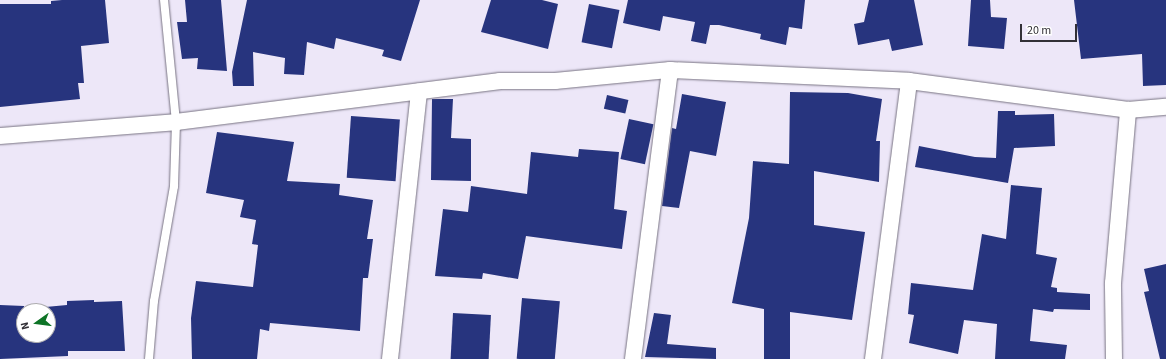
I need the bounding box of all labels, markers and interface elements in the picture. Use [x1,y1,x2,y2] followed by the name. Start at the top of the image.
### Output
[1022,16,1079,42] scale bar
[1027,22,1051,39] text: 20 m
[16,303,56,343] north arrow
[17,320,33,331] text: N

